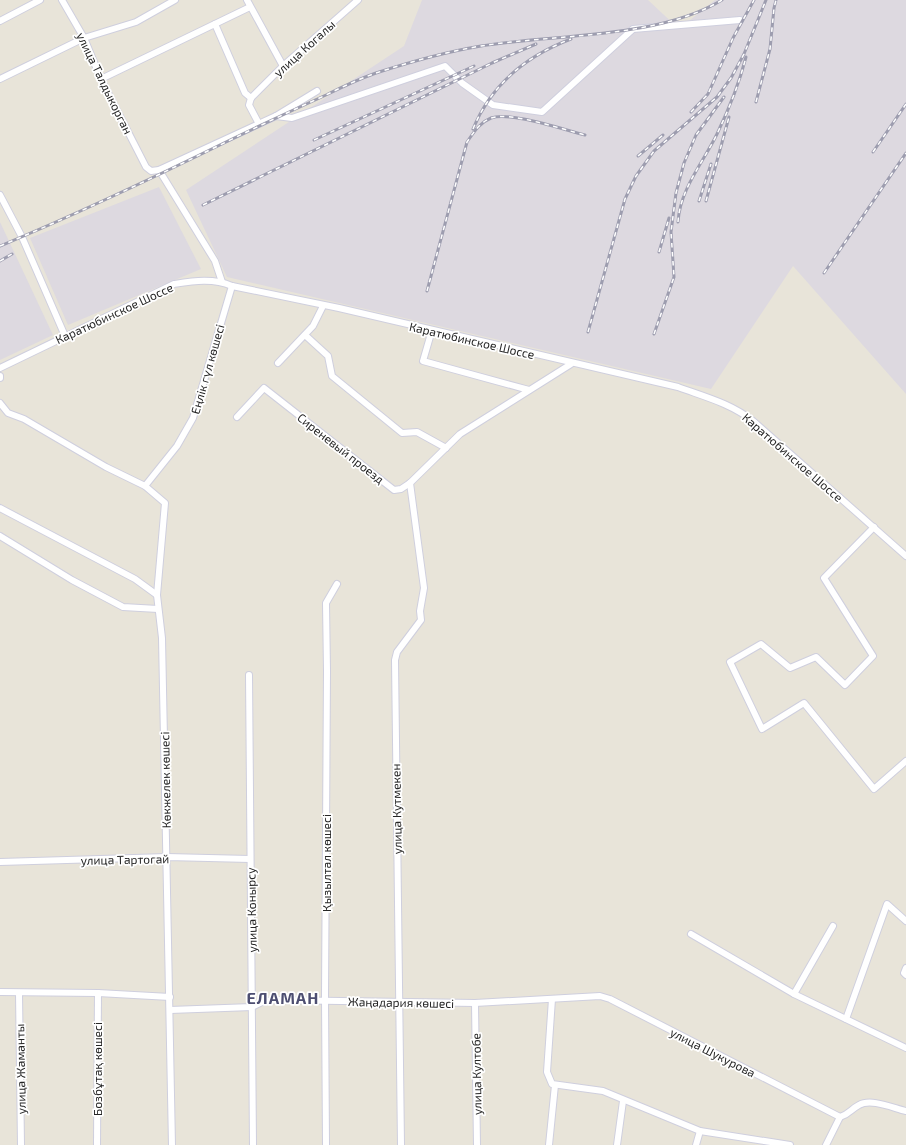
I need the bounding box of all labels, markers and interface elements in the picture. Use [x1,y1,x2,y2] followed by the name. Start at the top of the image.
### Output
[270,17,338,80] street label: улица Когалы
[73,30,136,137] street label: улица Талдыкорган
[53,280,175,346] street label: Каратюбинское Шоссе
[408,319,536,361] street label: Каратюбинское Шоссе
[187,322,227,416] street label: Еңлік гүл көшесі
[295,410,387,486] street label: Сиреневый проезд
[740,410,846,504] street label: Каратюбинское Шоссе
[157,731,173,829] street label: Көкжелек көшесі
[388,763,405,854] street label: улица Кутмекен
[319,814,333,912] street label: Қызылтал көшесі
[81,851,169,868] street label: улица Тартогай
[243,867,260,953] street label: улица Конырсу
[247,988,319,1007] district label: ЕЛАМАН
[348,994,454,1010] street label: Жаңадария көшесі
[90,1022,104,1116] street label: Бозбұтақ көшесі
[12,1023,29,1115] street label: улица Жаманты
[668,1024,758,1080] street label: улица Шукурова
[468,1033,485,1115] street label: улица Култобе

